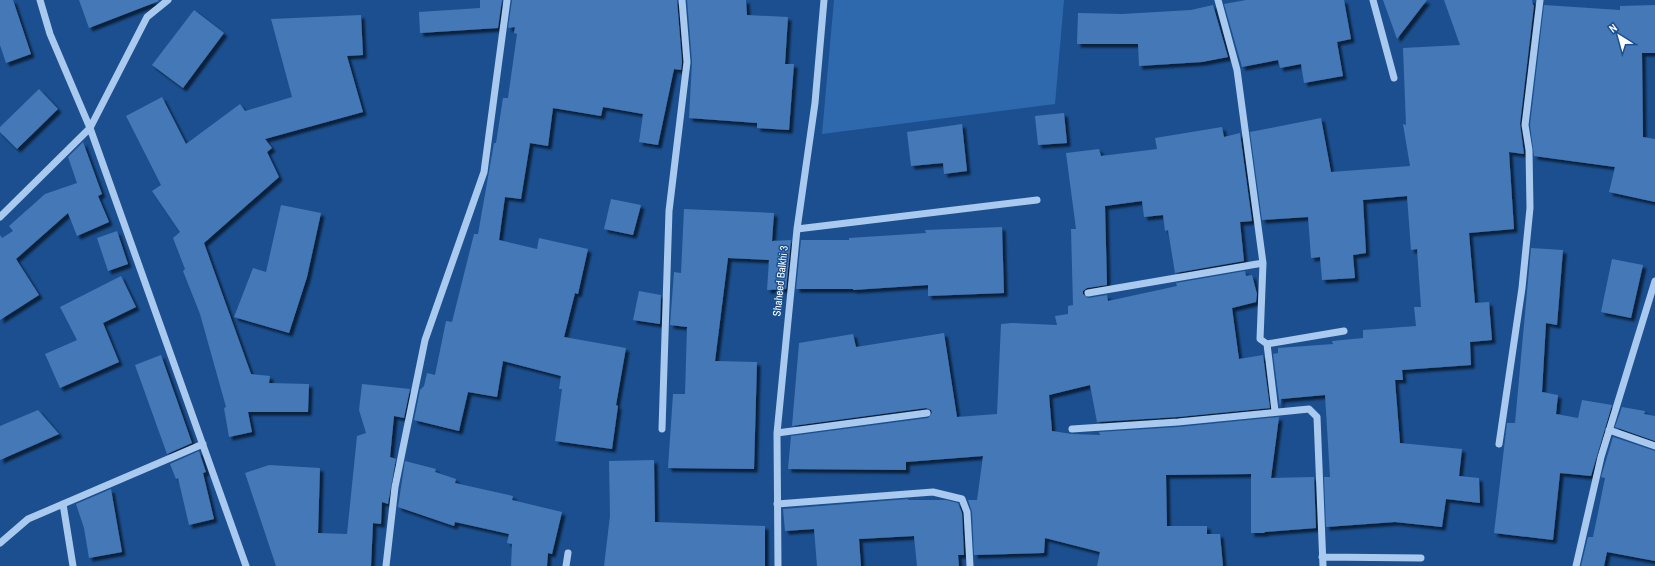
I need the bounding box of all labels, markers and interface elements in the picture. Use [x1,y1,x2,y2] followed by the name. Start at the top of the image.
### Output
[1599,16,1639,56] north arrow
[1606,20,1620,36] text: N
[769,245,791,317] street label: Shaheed Balkhi 3

